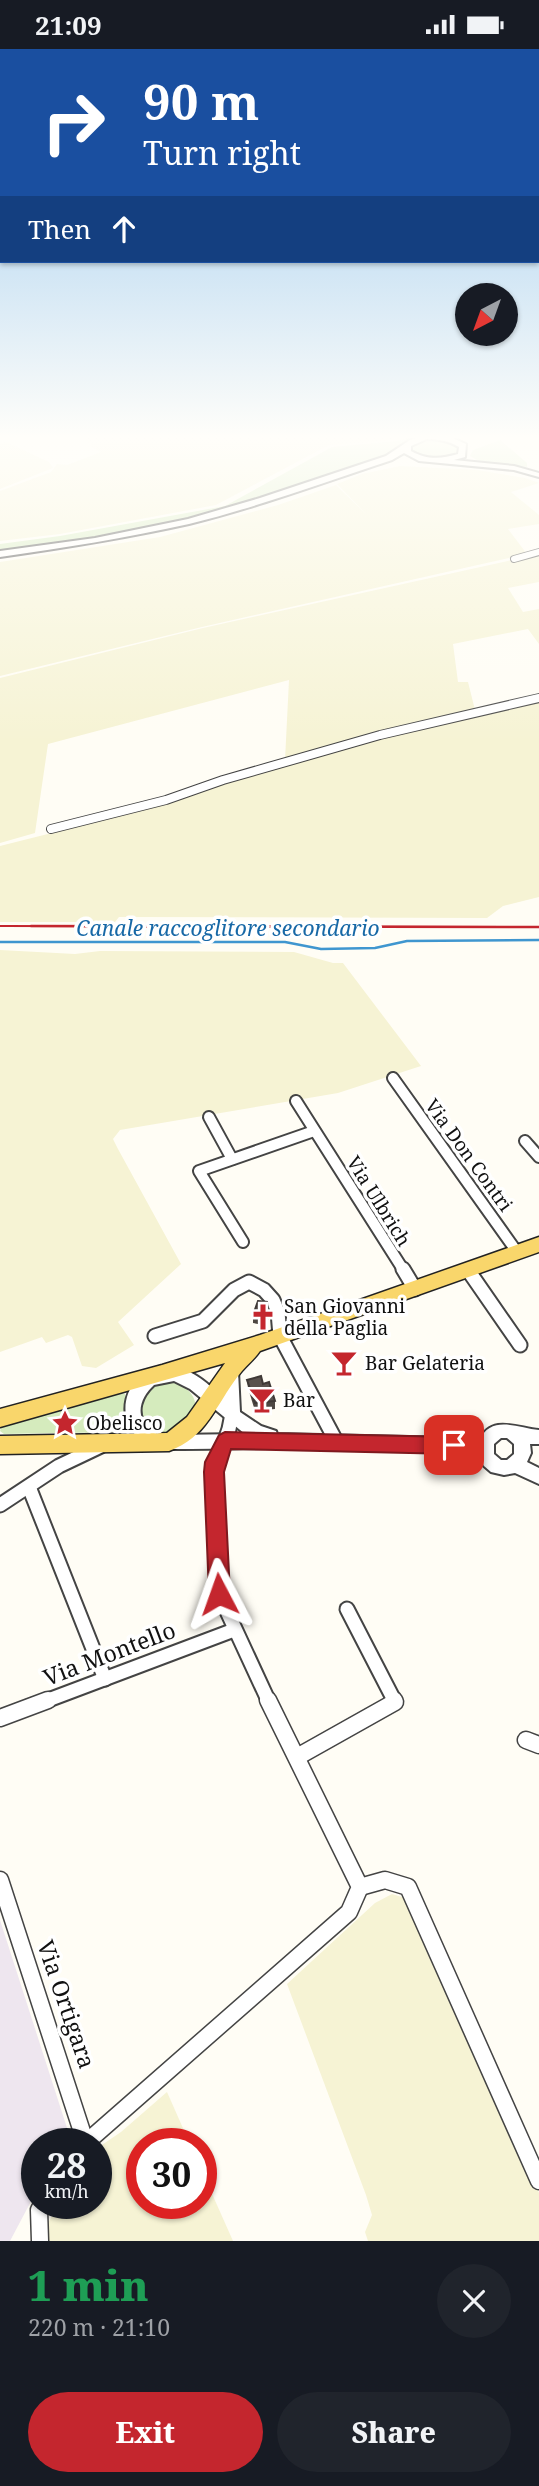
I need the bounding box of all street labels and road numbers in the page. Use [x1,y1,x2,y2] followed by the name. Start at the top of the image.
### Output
[419,1094,519,1216] street label: Via Don Contri
[341,1151,417,1251] street label: Via Ulbrich
[38,1613,180,1693] street label: Via Montello
[30,1936,104,2072] street label: Via Ortigara

